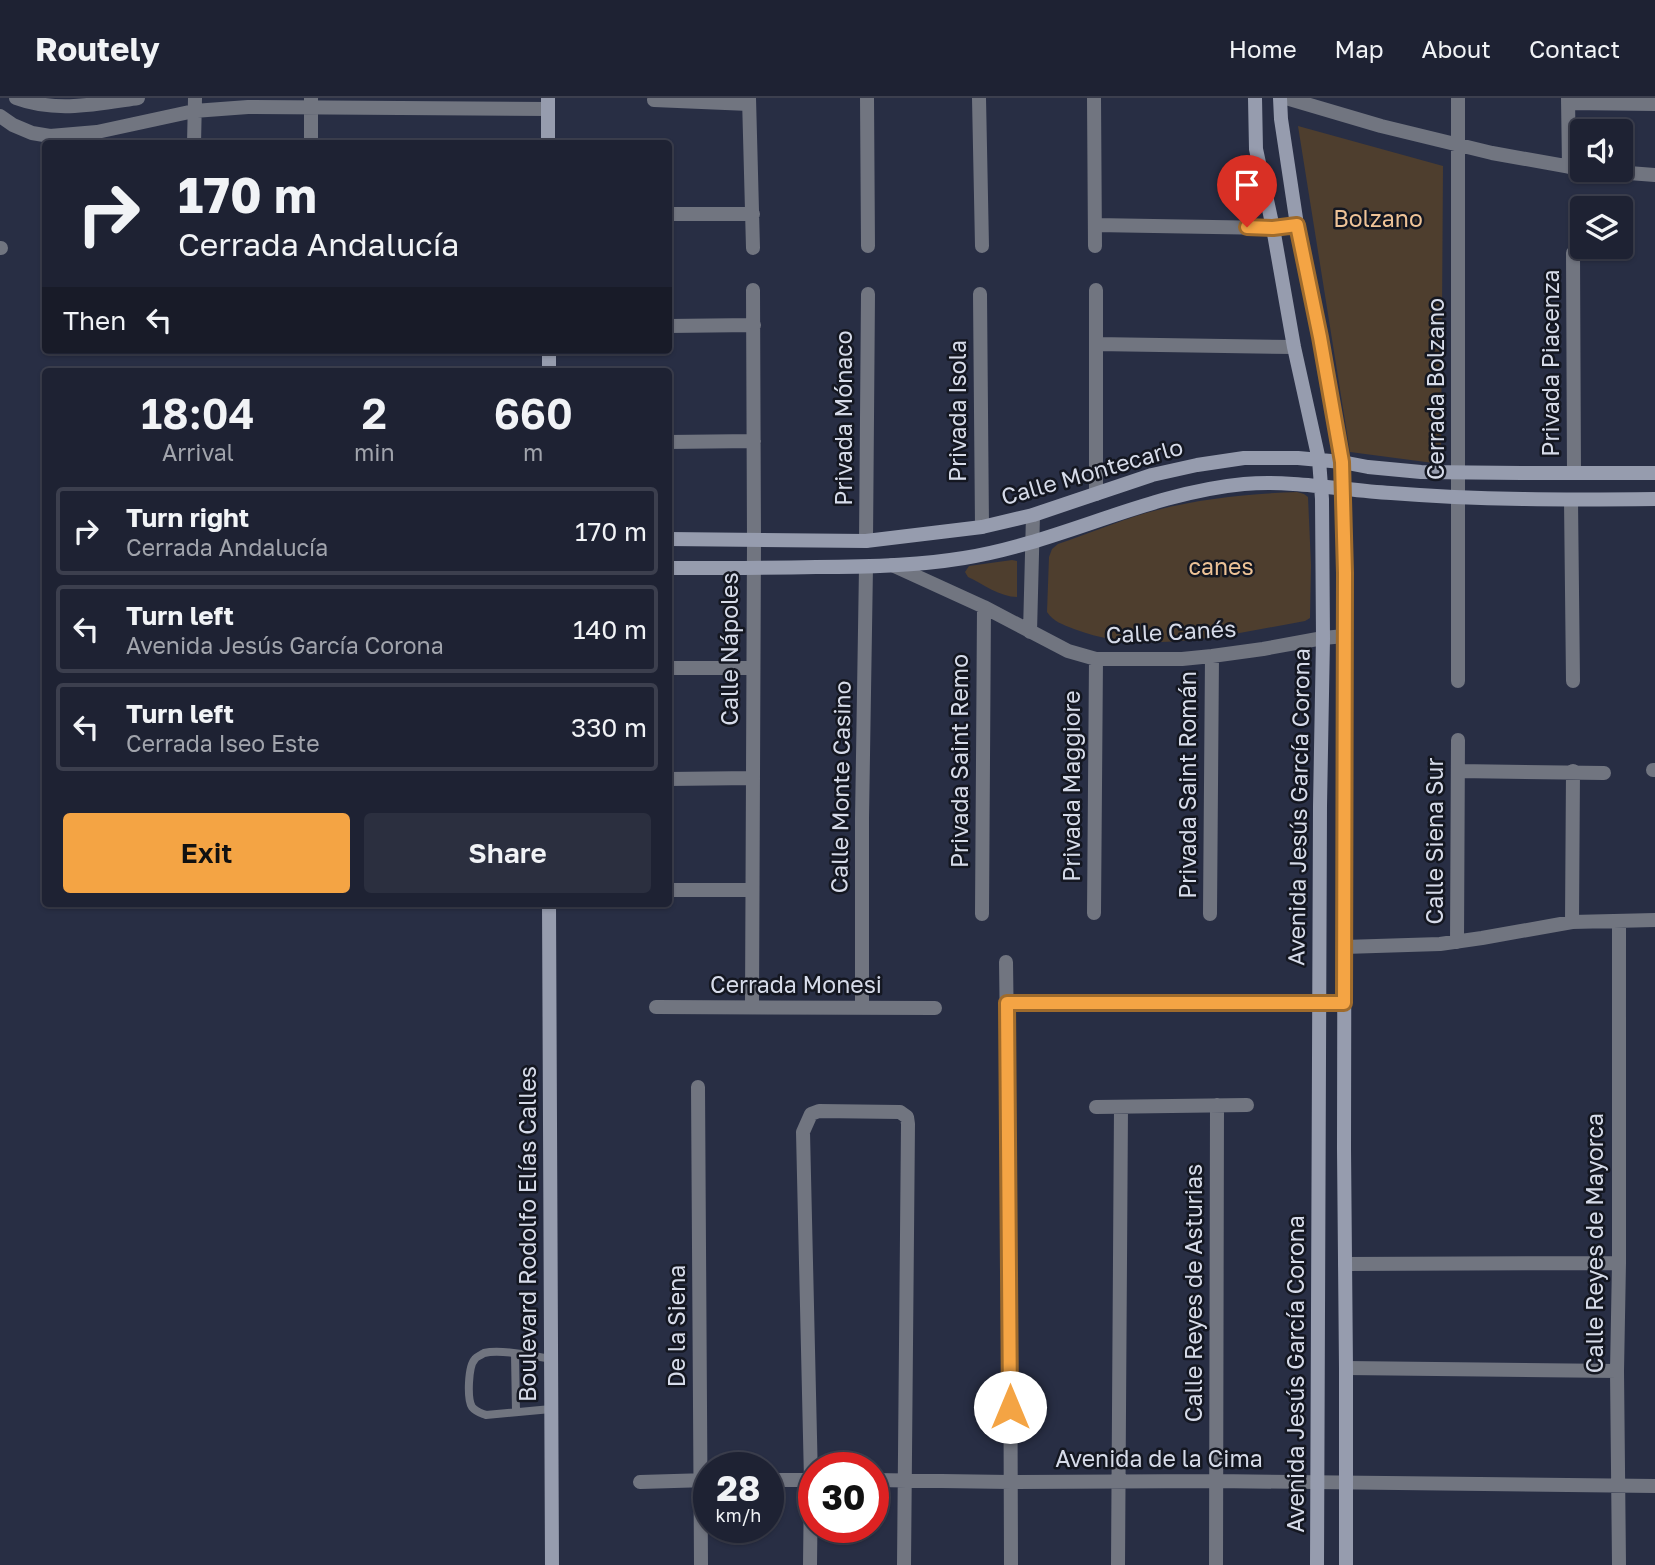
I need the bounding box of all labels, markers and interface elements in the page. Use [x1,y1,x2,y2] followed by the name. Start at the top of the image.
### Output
[35,29,160,68] text: Routely
[1229,34,1297,63] text: Home
[1335,34,1384,63] text: Map
[1422,34,1491,63] text: About
[1529,34,1620,63] text: Contact
[1570,119,1633,259] map controls
[1570,119,1633,182] button: sound
[1217,155,1277,227] pin
[178,165,317,224] text: 170 m
[1228,166,1266,204] icon: arrive
[63,168,154,259] icon: right
[1570,196,1633,259] button: layers
[1333,204,1423,232] park label: Bolzano
[178,225,459,263] text: Cerrada Andalucía
[1536,269,1564,457] street label: Privada Piacenza
[1421,298,1449,480] street label: Cerrada Bolzano
[140,301,178,339] icon: left
[63,305,126,336] text: Then
[829,330,857,506] street label: Privada Mónaco
[943,340,971,482] street label: Privada Isola
[141,388,255,438] text: 18:04
[362,388,387,438] text: 2
[494,388,573,438] text: 660
[998,432,1186,510] street label: Calle Montecarlo
[162,438,234,466] text: Arrival
[354,438,395,466] text: min
[523,438,543,466] text: m
[126,502,249,533] text: Turn right
[67,512,105,550] icon: right
[575,516,647,547] text: 170 m
[126,533,328,561] text: Cerrada Andalucía
[1188,552,1254,580] park label: canes
[715,572,743,726] street label: Calle Nápoles
[126,600,234,631] text: Turn left
[67,610,105,648] icon: left
[573,614,647,645] text: 140 m
[1105,614,1237,648] street label: Calle Canés
[126,631,444,659] text: Avenida Jesús García Corona
[1281,648,1315,966] street label: Avenida Jesús García Corona
[945,654,973,868] street label: Privada Saint Remo
[1173,671,1201,899] street label: Privada Saint Román
[824,680,856,894] street label: Calle Monte Casino
[1057,690,1085,882] street label: Privada Maggiore
[126,698,234,729] text: Turn left
[67,708,105,746] icon: left
[571,712,647,743] text: 330 m
[126,729,320,757] text: Cerrada Iseo Este
[1420,758,1448,924] street label: Calle Siena Sur
[63,813,350,893] button: Exit
[364,813,651,893] button: Share
[710,970,882,998] street label: Cerrada Monesi
[513,1066,541,1402] street label: Boulevard Rodolfo Elías Calles
[1580,1113,1608,1373] street label: Calle Reyes de Mayorca
[1179,1164,1207,1422] street label: Calle Reyes de Asturias
[1281,1215,1309,1533] street label: Avenida Jesús García Corona
[662,1265,690,1387] street label: De la Siena
[973,1370,1047,1444] position arrow
[1055,1444,1263,1472] street label: Avenida de la Cima
[798,1452,889,1543] speed limit sign: 30
[717,1467,760,1509] text: 28
[716,1504,761,1526] text: km/h

